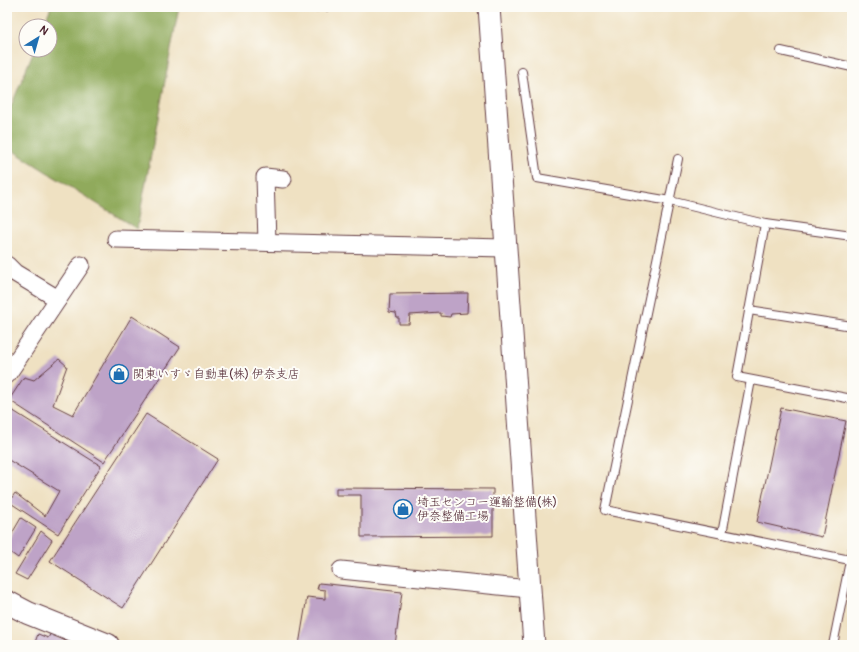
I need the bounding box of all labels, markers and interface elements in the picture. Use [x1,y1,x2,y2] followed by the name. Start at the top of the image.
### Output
[18,18,58,58] north arrow
[37,23,51,38] text: N
[108,363,130,385] shop icon: 関東いすゞ自動車(株) 伊奈支店
[133,367,300,382] place label: 関東いすゞ自動車(株) 伊奈支店
[417,495,557,524] place label: 埼玉センコー運輸整備(株) 伊奈整備工場
[392,498,414,520] shop icon: 埼玉センコー運輸整備(株) 伊奈整備工場

